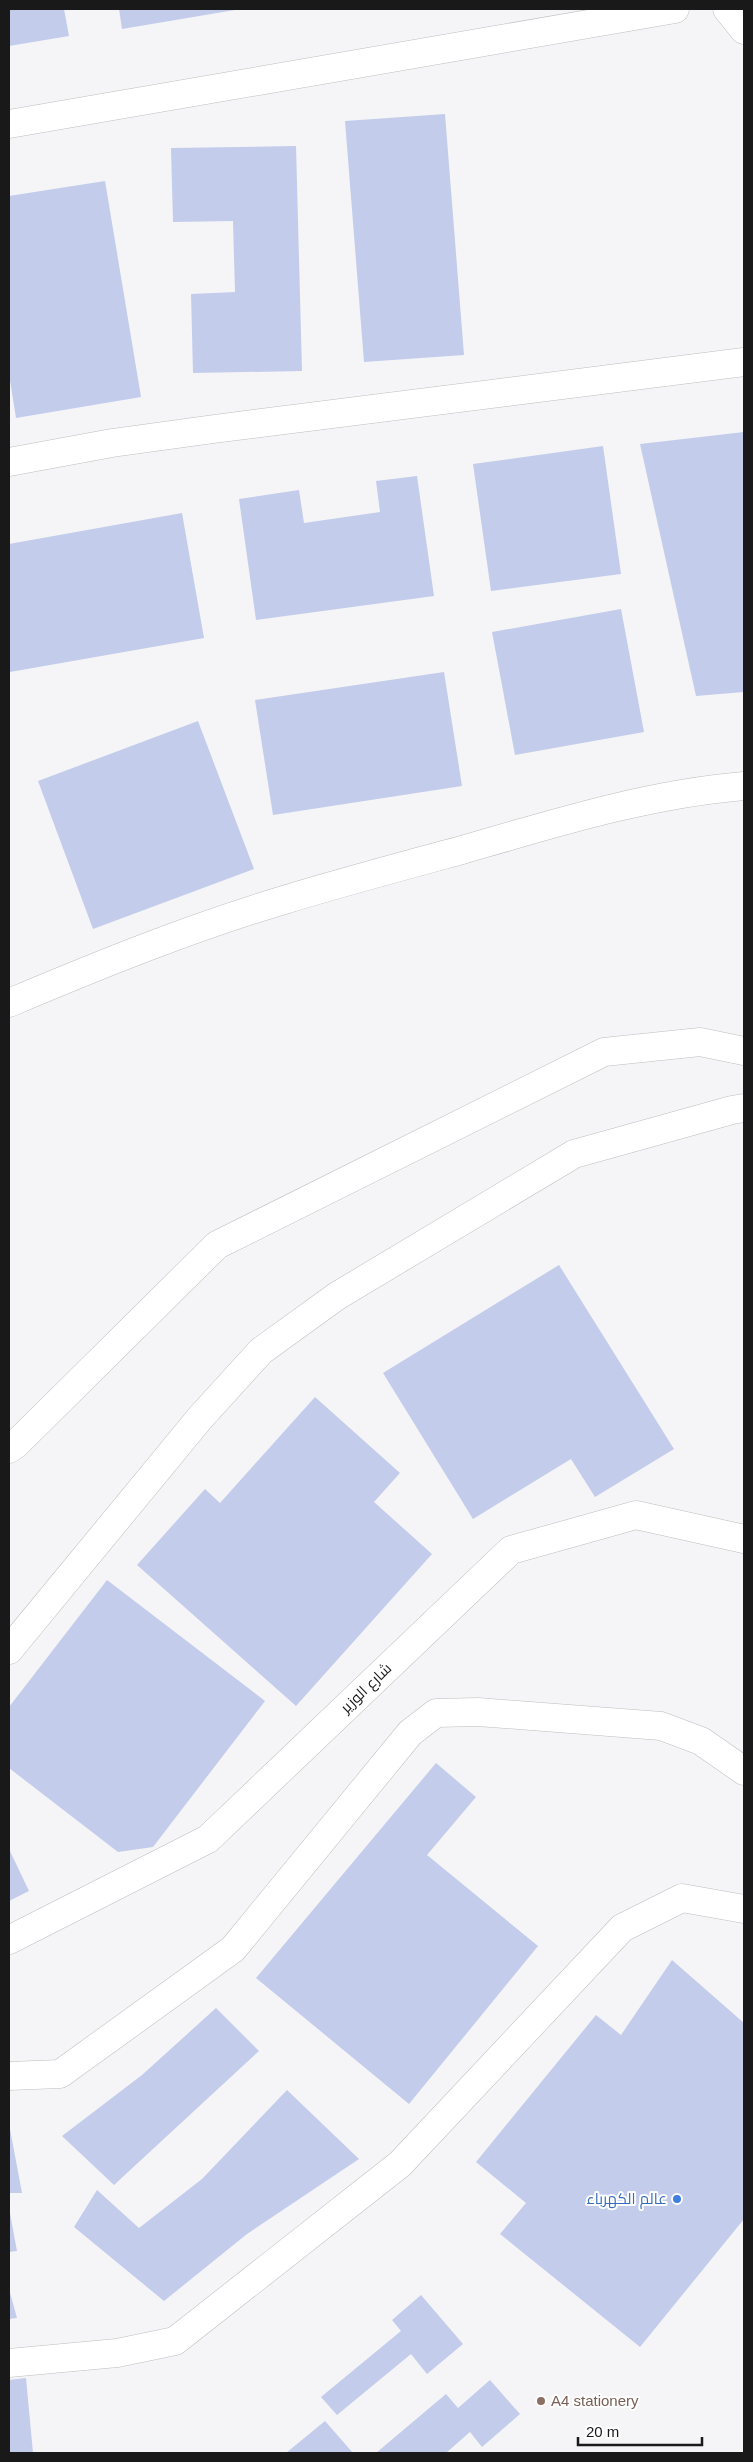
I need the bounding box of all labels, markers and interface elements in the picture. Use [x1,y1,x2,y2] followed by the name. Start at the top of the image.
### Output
[336,1659,397,1719] street label: شارع الوزير
[586,2190,667,2209] place label: عالم الكهرباء
[671,2193,683,2205] marker: عالم الكهرباء
[551,2392,639,2409] place label: A4 stationery
[535,2395,547,2407] marker: A4 stationery
[578,2414,702,2446] scale bar
[586,2423,619,2440] text: 20 m

